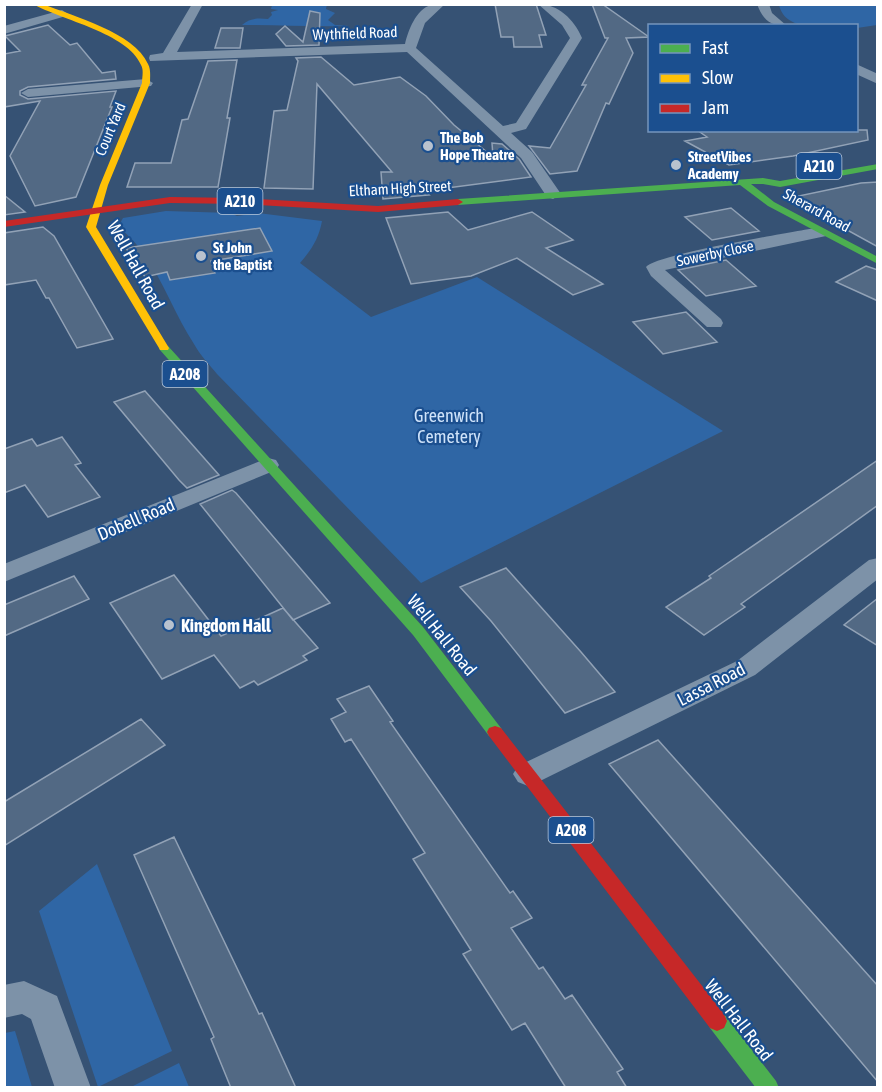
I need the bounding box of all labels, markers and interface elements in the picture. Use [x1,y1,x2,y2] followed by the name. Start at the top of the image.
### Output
[312,23,398,43] street label: Wythfield Road
[648,24,858,132] legend
[702,37,729,58] text: Fast
[702,67,733,88] text: Slow
[702,97,729,118] text: Jam
[91,100,129,158] street label: Court Yard
[440,129,515,163] place label: The Bob Hope Theatre
[421,139,435,153] marker: The Bob Hope Theatre
[687,148,752,182] place label: StreetVibes Academy
[796,153,842,179] road number: A210
[669,158,683,172] marker: StreetVibes Academy
[348,177,452,199] street label: Eltham High Street
[781,185,853,235] street label: Sherard Road
[218,188,262,214] road number: A210
[103,217,169,313] street label: Well Hall Road
[675,237,755,269] street label: Sowerby Close
[212,239,273,273] place label: St John the Baptist
[194,249,208,263] marker: St John the Baptist
[162,361,207,387] road number: A208
[414,405,484,447] park label: Greenwich Cemetery
[94,493,178,545] street label: Dobell Road
[403,590,481,680] street label: Well Hall Road
[181,615,271,636] place label: Kingdom Hall
[162,618,176,632] marker: Kingdom Hall
[674,658,748,710] street label: Lassa Road
[548,817,594,843] road number: A208
[701,975,777,1065] street label: Well Hall Road

